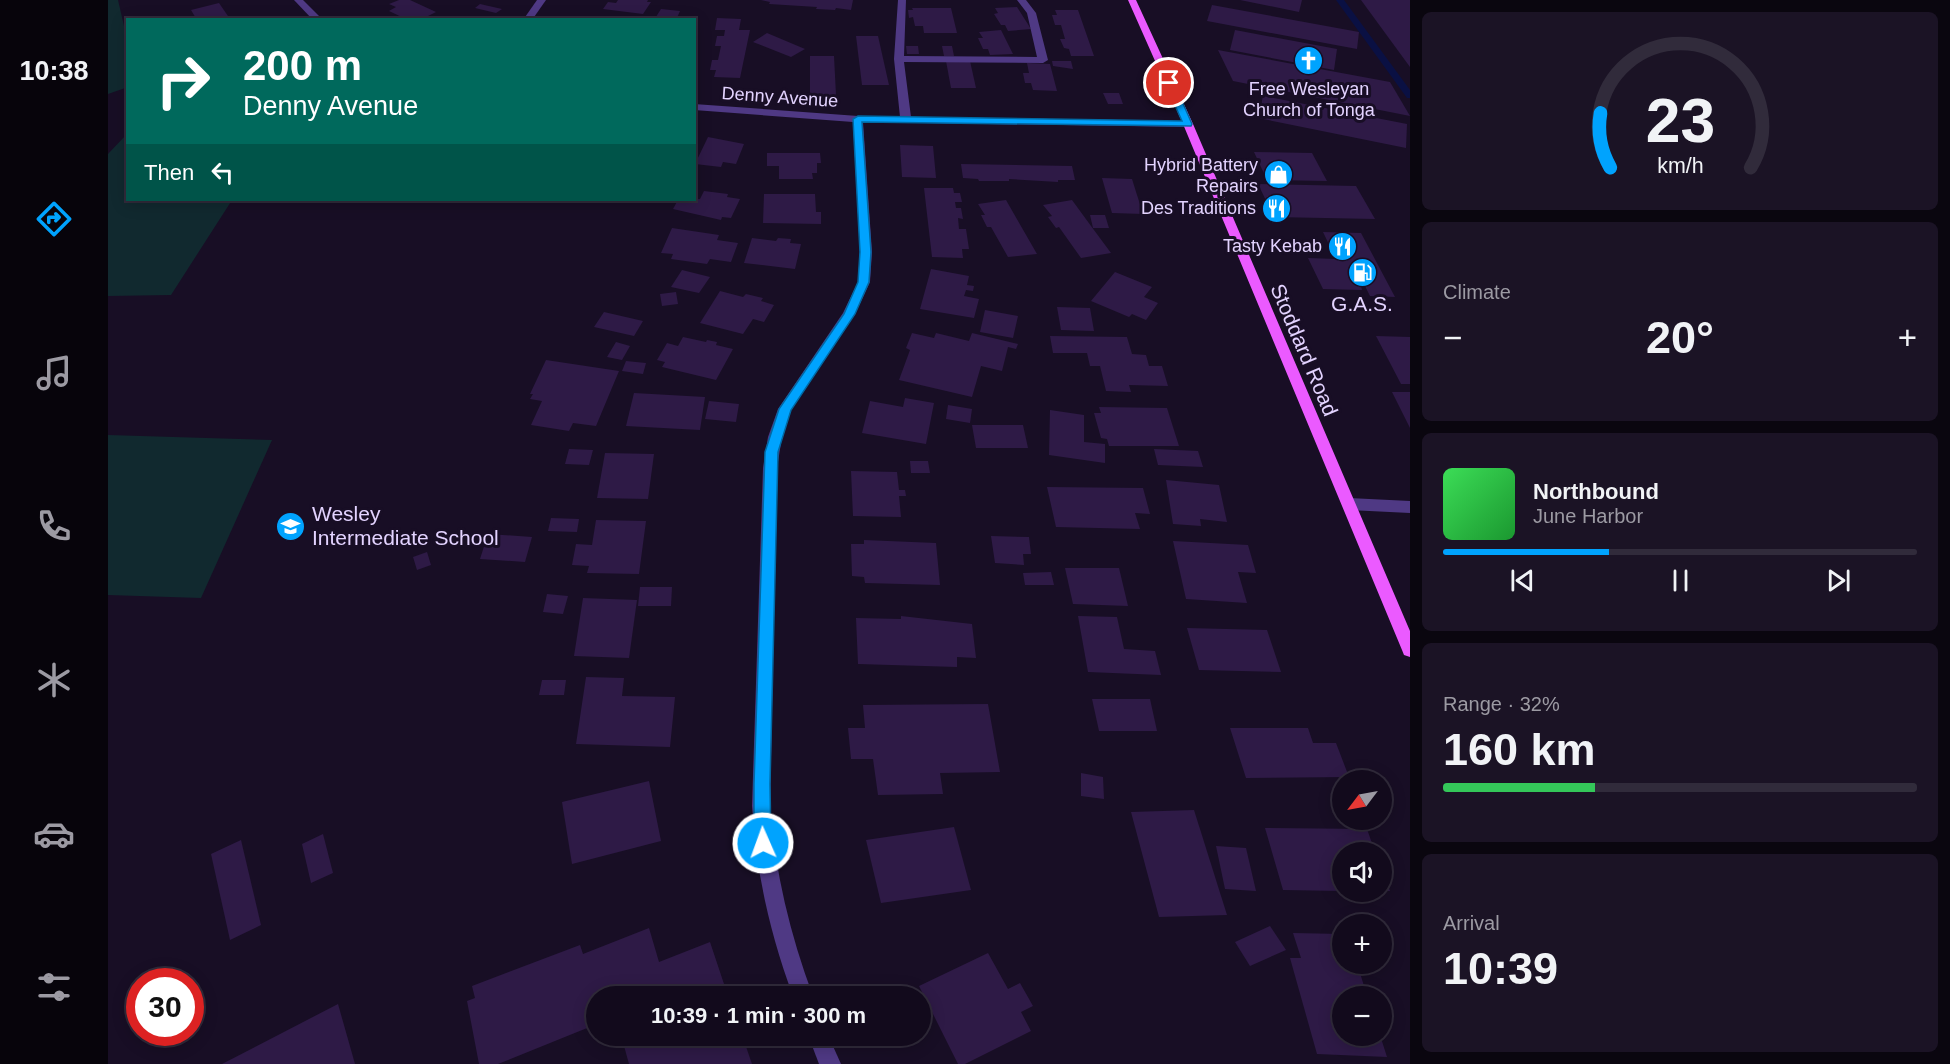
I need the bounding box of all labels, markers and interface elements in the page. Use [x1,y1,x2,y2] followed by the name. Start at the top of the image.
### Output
[144,42,222,120] icon: right
[243,42,362,89] text: 200 m
[1293,44,1325,76] church icon: Free Wesleyan Church of Tonga
[19,56,89,86] text: 10:38
[1143,57,1194,108] pin
[1152,66,1185,99] icon: arrive
[1243,79,1376,120] place label: Free Wesleyan Church of Tonga
[721,83,839,111] street label: Denny Avenue
[1645,86,1715,155] text: 23
[243,91,418,121] text: Denny Avenue
[1144,155,1258,196] place label: Hybrid Battery Repairs
[1657,155,1703,179] text: km/h
[206,156,239,189] icon: left
[1263,159,1295,191] shop icon: Hybrid Battery Repairs
[144,160,194,185] text: Then
[1261,192,1293,224] restaurant icon: Des Traditions
[33,198,75,240] icon: directions
[1141,198,1256,218] place label: Des Traditions
[1327,230,1359,262] restaurant icon: Tasty Kebab
[1223,236,1322,256] place label: Tasty Kebab
[1346,257,1378,289] fuel station icon: G.A.S.
[1266,280,1343,419] street label: Stoddard Road
[1443,281,1511,303] text: Climate
[1331,292,1393,315] place label: G.A.S.
[1646,312,1714,363] text: 20°
[1443,319,1462,356] text: −
[1898,319,1917,356] text: +
[33,352,75,394] icon: music
[1533,479,1659,504] text: Northbound
[312,502,499,549] place label: Wesley Intermediate School
[33,505,75,547] icon: phone
[1533,505,1643,527] text: June Harbor
[275,510,307,542] school or university icon: Wesley Intermediate School
[1506,564,1539,597] icon: previous
[1664,564,1697,597] icon: pause
[1822,564,1855,597] icon: next
[33,659,75,701] icon: climate
[1443,693,1560,715] text: Range · 32%
[1443,724,1596,775] text: 160 km
[1332,770,1392,830] north arrow
[1332,770,1392,1046] map controls
[731,811,795,875] position arrow
[33,813,75,855] icon: car
[1332,842,1392,902] button: sound
[1443,912,1500,934] text: Arrival
[1332,914,1392,974] button: +
[1443,943,1558,994] text: 10:39
[33,966,75,1008] icon: filters
[126,968,204,1046] speed limit sign: 30
[1332,986,1392,1046] button: −
[651,1003,866,1028] text: 10:39 · 1 min · 300 m

